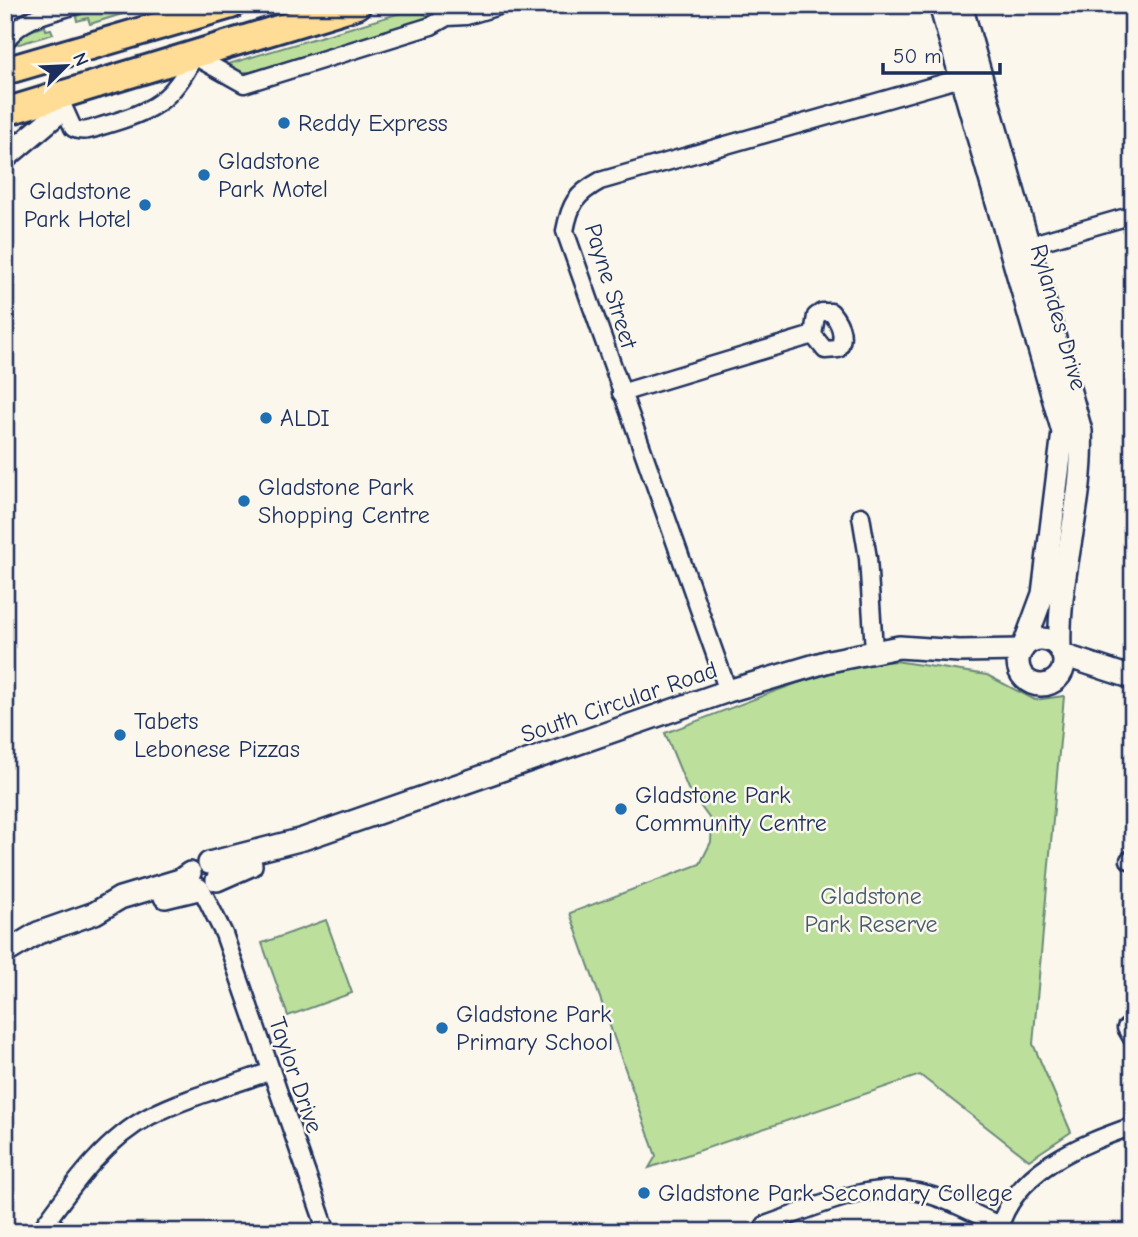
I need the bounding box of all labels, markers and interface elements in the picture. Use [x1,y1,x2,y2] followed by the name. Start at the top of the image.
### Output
[32,32,102,102] north arrow
[883,32,1000,76] scale bar
[893,44,942,68] text: 50 m
[68,49,93,70] text: N
[298,109,448,137] place label: Reddy Express
[276,115,292,131] marker: Reddy Express
[218,147,328,203] place label: Gladstone Park Motel
[196,167,212,183] marker: Gladstone Park Motel
[24,177,131,233] place label: Gladstone Park Hotel
[137,197,153,213] marker: Gladstone Park Hotel
[579,220,644,353] street label: Payne Street
[1025,241,1093,393] street label: Rylandes Drive
[280,404,330,432] place label: ALDI
[258,410,274,426] marker: ALDI
[258,473,430,529] place label: Gladstone Park Shopping Centre
[236,493,252,509] marker: Gladstone Park Shopping Centre
[517,655,721,749] street label: South Circular Road
[134,707,300,763] place label: Tabets Lebonese Pizzas
[112,727,128,743] marker: Tabets Lebonese Pizzas
[635,781,827,837] place label: Gladstone Park Community Centre
[613,801,629,817] marker: Gladstone Park Community Centre
[804,882,938,938] park label: Gladstone Park Reserve
[456,1000,613,1056] place label: Gladstone Park Primary School
[263,1013,329,1137] street label: Taylor Drive
[434,1020,450,1036] marker: Gladstone Park Primary School
[658,1179,1013,1207] place label: Gladstone Park Secondary College
[636,1185,652,1201] marker: Gladstone Park Secondary College

